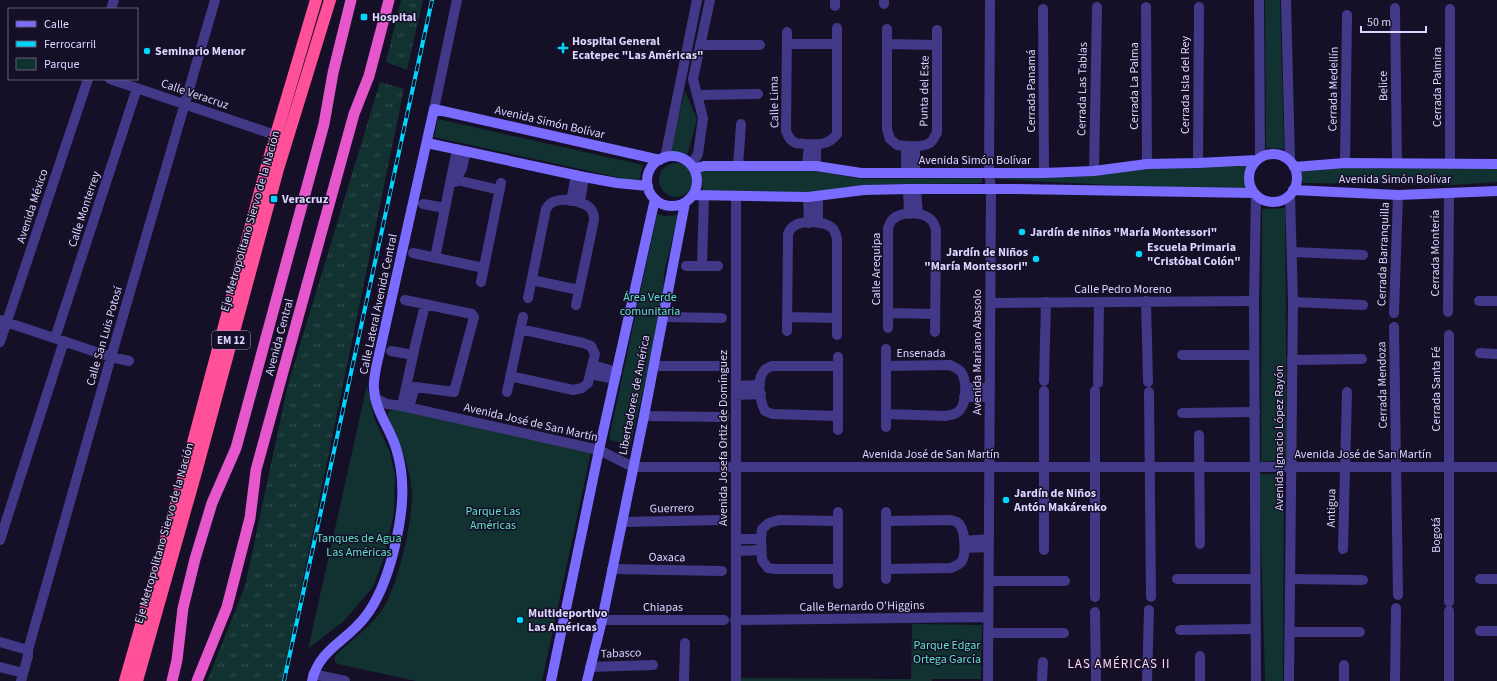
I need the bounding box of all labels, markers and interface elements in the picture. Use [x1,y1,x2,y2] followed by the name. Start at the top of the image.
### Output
[8,8,138,80] legend
[1361,8,1426,34] scale bar
[372,9,417,26] place label: Hospital
[359,12,369,22] marker: Hospital
[1367,14,1391,31] text: 50 m
[44,16,69,33] text: Calle
[572,33,704,64] place label: Hospital General Ecatepec "Las Américas"
[44,36,96,53] text: Ferrocarril
[1177,36,1194,134] street label: Cerrada Isla del Rey
[557,42,569,54] marker: Hospital General Ecatepec "Las Américas"
[1073,42,1092,136] street label: Cerrada Las Tablas
[1126,42,1143,130] street label: Cerrada La Palma
[155,43,246,60] place label: Seminario Menor
[142,46,152,56] marker: Seminario Menor
[1324,46,1343,132] street label: Cerrada Medellín
[1429,47,1446,127] street label: Cerrada Palmira
[1023,50,1040,132] street label: Cerrada Panamá
[915,55,934,127] street label: Punta del Este
[44,56,80,73] text: Parque
[1375,71,1392,101] street label: Belice
[159,75,231,114] street label: Calle Veracruz
[766,76,783,128] street label: Calle Lima
[493,102,607,144] street label: Avenida Simón Bolívar
[216,129,284,314] street label: Eje Metropolitano Siervo de la Nación
[919,152,1032,169] street label: Avenida Simón Bolívar
[12,167,52,245] street label: Avenida México
[64,169,105,249] street label: Calle Monterrey
[1339,171,1452,188] street label: Avenida Simón Bolívar
[281,191,329,208] place label: Veracruz
[269,194,279,204] marker: Veracruz
[1373,202,1394,306] street label: Cerrada Barranquilla
[1427,210,1444,296] street label: Cerrada Montería
[1030,224,1217,241] place label: Jardín de niños "María Montessori"
[1017,227,1027,237] marker: Jardín de niños "María Montessori"
[355,232,402,376] street label: Calle Lateral Avenida Central
[868,233,885,305] street label: Calle Arequipa
[1147,239,1241,270] place label: Escuela Primaria "Cristóbal Colón"
[924,244,1028,275] place label: Jardín de Niños "María Montessori"
[1134,249,1144,259] marker: Escuela Primaria "Cristóbal Colón"
[1031,254,1041,264] marker: Jardín de Niños "María Montessori"
[1074,281,1172,298] street label: Calle Pedro Moreno
[82,283,127,388] street label: Calle San Luis Potosí
[620,289,680,320] park label: Área Verde comunitaria
[969,289,986,415] street label: Avenida Mariano Abasolo
[261,297,298,377] street label: Avenida Central
[212,331,250,349] road number: EM 12
[615,334,654,457] street label: Libertadores de América
[1373,341,1392,429] street label: Cerrada Mendoza
[896,345,946,362] street label: Ensenada
[1428,346,1445,432] street label: Cerrada Santa Fé
[715,350,732,526] street label: Avenida Josefa Ortiz de Domínguez
[1271,365,1288,511] street label: Avenida Ignacio López Rayón
[462,399,600,446] street label: Avenida José de San Martín
[130,441,198,626] street label: Eje Metropolitano Siervo de la Nación
[862,446,1000,463] street label: Avenida José de San Martín
[1294,446,1432,463] street label: Avenida José de San Martín
[1013,485,1107,516] place label: Jardín de Niños Antón Makárenko
[1323,489,1340,528] street label: Antigua
[1001,495,1011,505] marker: Jardín de Niños Antón Makárenko
[650,500,694,517] street label: Guerrero
[466,503,520,534] park label: Parque Las Américas
[1428,517,1445,553] street label: Bogotá
[317,530,401,561] park label: Tanques de Agua Las Américas
[648,549,685,566] street label: Oaxaca
[799,597,925,616] street label: Calle Bernardo O'Higgins
[643,599,683,616] street label: Chiapas
[528,605,608,636] place label: Multideportivo Las Américas
[515,615,525,625] marker: Multideportivo Las Américas
[913,637,981,668] park label: Parque Edgar Ortega García
[600,644,642,663] street label: Tabasco
[1068,655,1171,673] district label: LAS AMÉRICAS II

